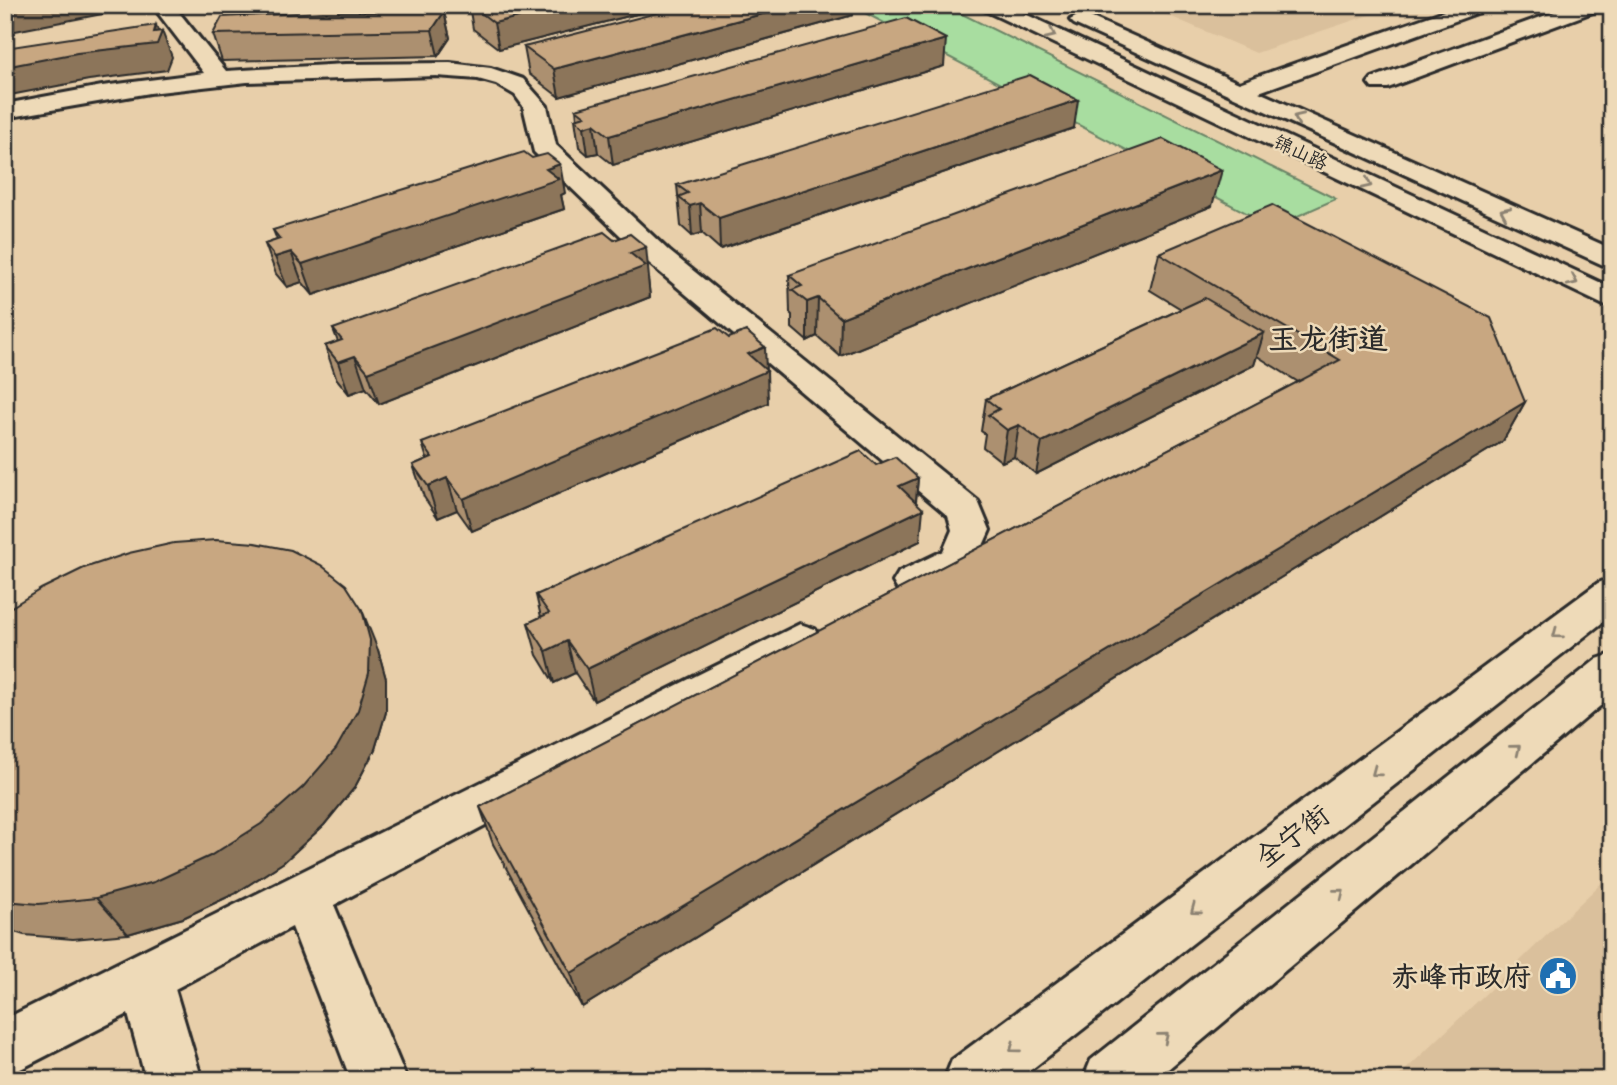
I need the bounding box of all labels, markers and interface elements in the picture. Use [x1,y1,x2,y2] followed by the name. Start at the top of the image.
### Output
[1044,26,1056,40] one-way arrow
[1293,112,1305,126] one-way arrow
[1270,129,1332,175] street label: 锦山路
[1360,176,1373,190] one-way arrow
[1500,206,1512,220] one-way arrow
[1566,273,1578,287] one-way arrow
[1268,319,1388,357] district label: 玉龙街道
[1553,626,1565,639] one-way arrow
[1509,744,1521,757] one-way arrow
[1372,764,1384,776] one-way arrow
[1248,796,1336,876] street label: 全宁街
[1332,888,1344,901] one-way arrow
[1191,901,1203,914] one-way arrow
[1537,955,1579,997] public building icon: 赤峰市政府
[1391,958,1531,994] place label: 赤峰市政府
[1156,1032,1168,1045] one-way arrow
[1010,1039,1022,1052] one-way arrow

